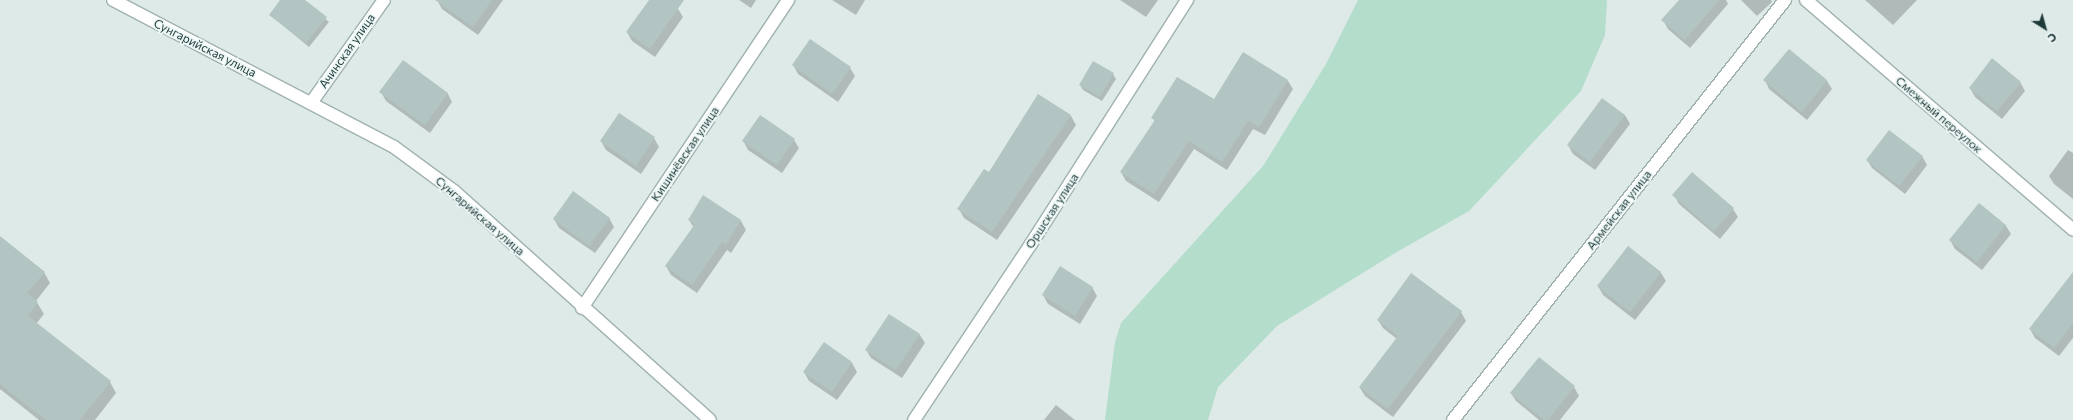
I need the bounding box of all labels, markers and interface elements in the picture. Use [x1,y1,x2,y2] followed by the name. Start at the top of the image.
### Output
[2025,8,2065,48] north arrow
[316,11,378,91] street label: Ачинская улица
[151,16,259,80] street label: Сунгарийская улица
[2046,31,2059,45] text: С
[1893,73,1985,157] street label: Смежный переулок
[648,104,722,204] street label: Кишинёвская улица
[1583,167,1655,253] street label: Армейская улица
[1022,171,1082,251] street label: Оршская улица
[433,173,527,259] street label: Сунгарийская улица

